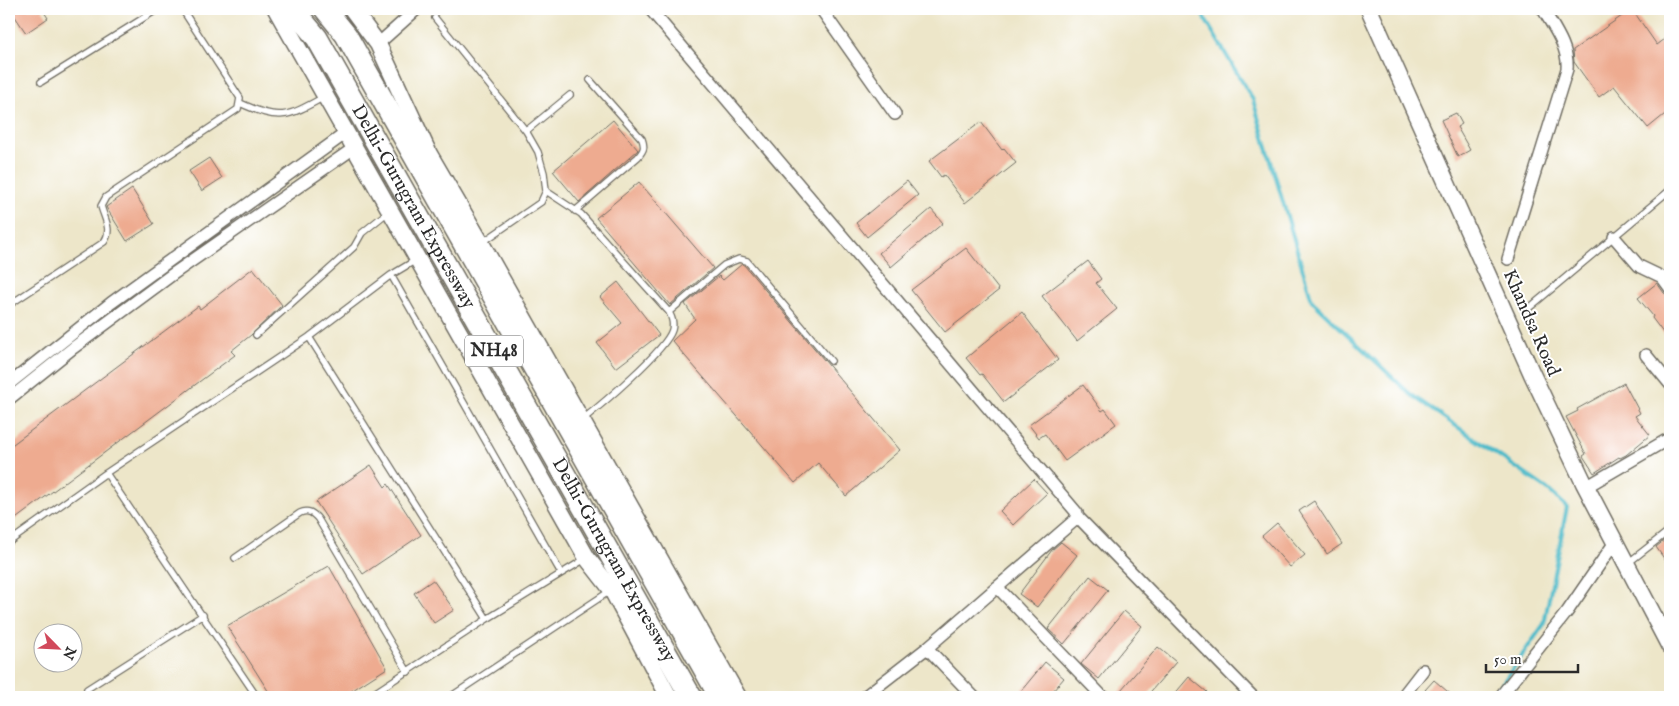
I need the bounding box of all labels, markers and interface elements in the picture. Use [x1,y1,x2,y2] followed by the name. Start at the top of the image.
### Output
[345,101,481,314] street label: Delhi-Gurugram Expressway
[1497,266,1566,381] street label: Khandsa Road
[465,336,523,366] road number: NH48
[546,454,681,667] street label: Delhi-Gurugram Expressway
[32,624,82,674] north arrow
[1486,641,1579,673] scale bar
[58,643,80,662] text: N
[1494,650,1522,669] text: 50 m

